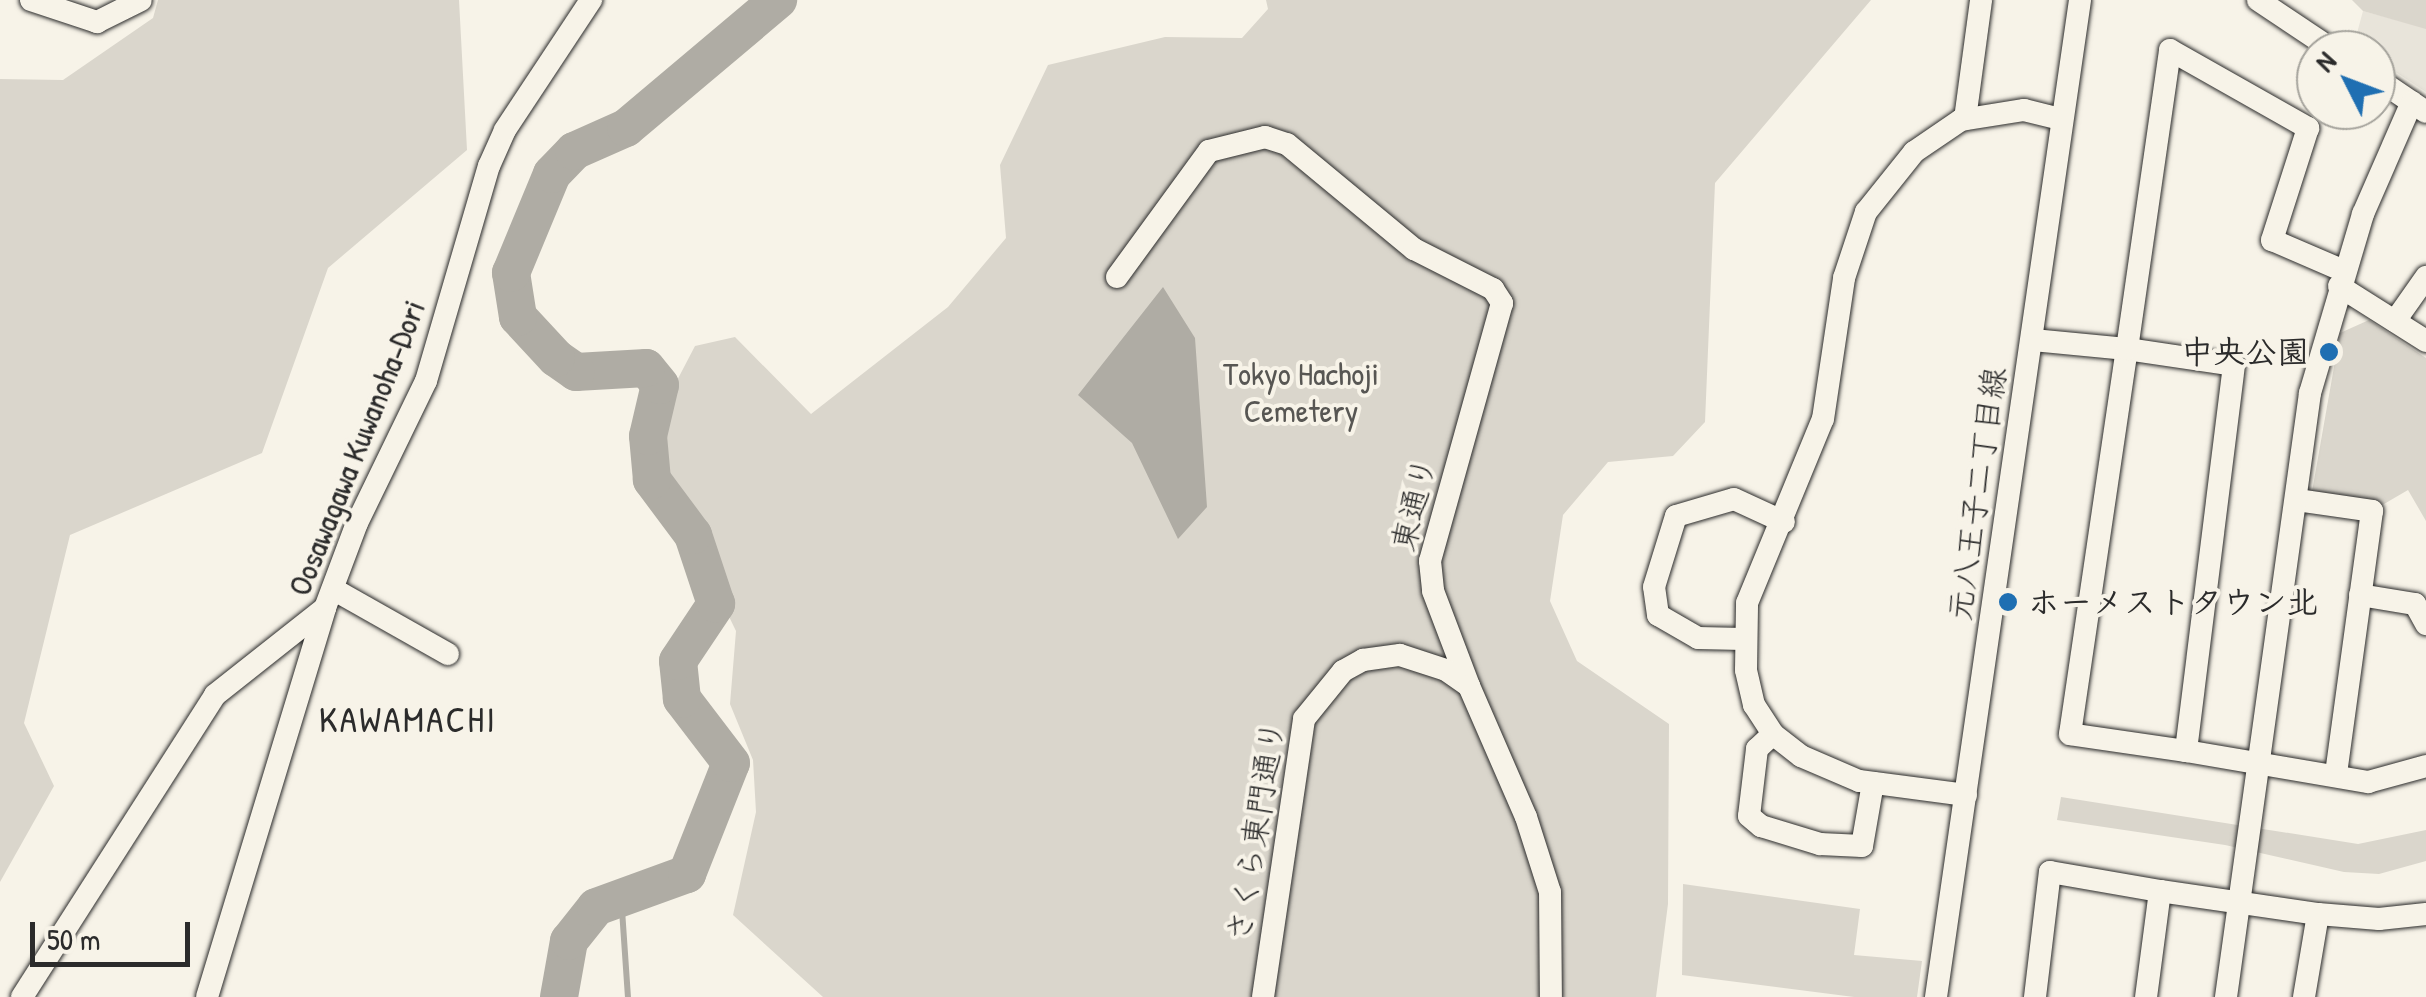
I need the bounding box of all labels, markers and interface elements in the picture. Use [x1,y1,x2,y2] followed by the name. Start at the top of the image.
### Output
[2296,30,2396,130] north arrow
[2306,43,2344,80] text: N
[280,295,434,601] street label: Oosawagawa Kuwanoha-Dori
[2181,333,2309,371] place label: 中央公園
[2318,341,2340,363] marker: 中央公園
[1223,356,1379,431] park label: Tokyo Hachoji Cemetery
[1940,365,2014,623] street label: 元八王子二丁目線
[1384,453,1444,555] street label: 東通り
[2028,583,2316,621] place label: ホーメストタウン北
[1997,591,2019,613] marker: ホーメストタウン北
[319,699,497,741] district label: KAWAMACHI
[1220,717,1292,945] street label: さくら東門通り
[35,902,195,964] scale bar
[47,919,100,959] text: 50 m

